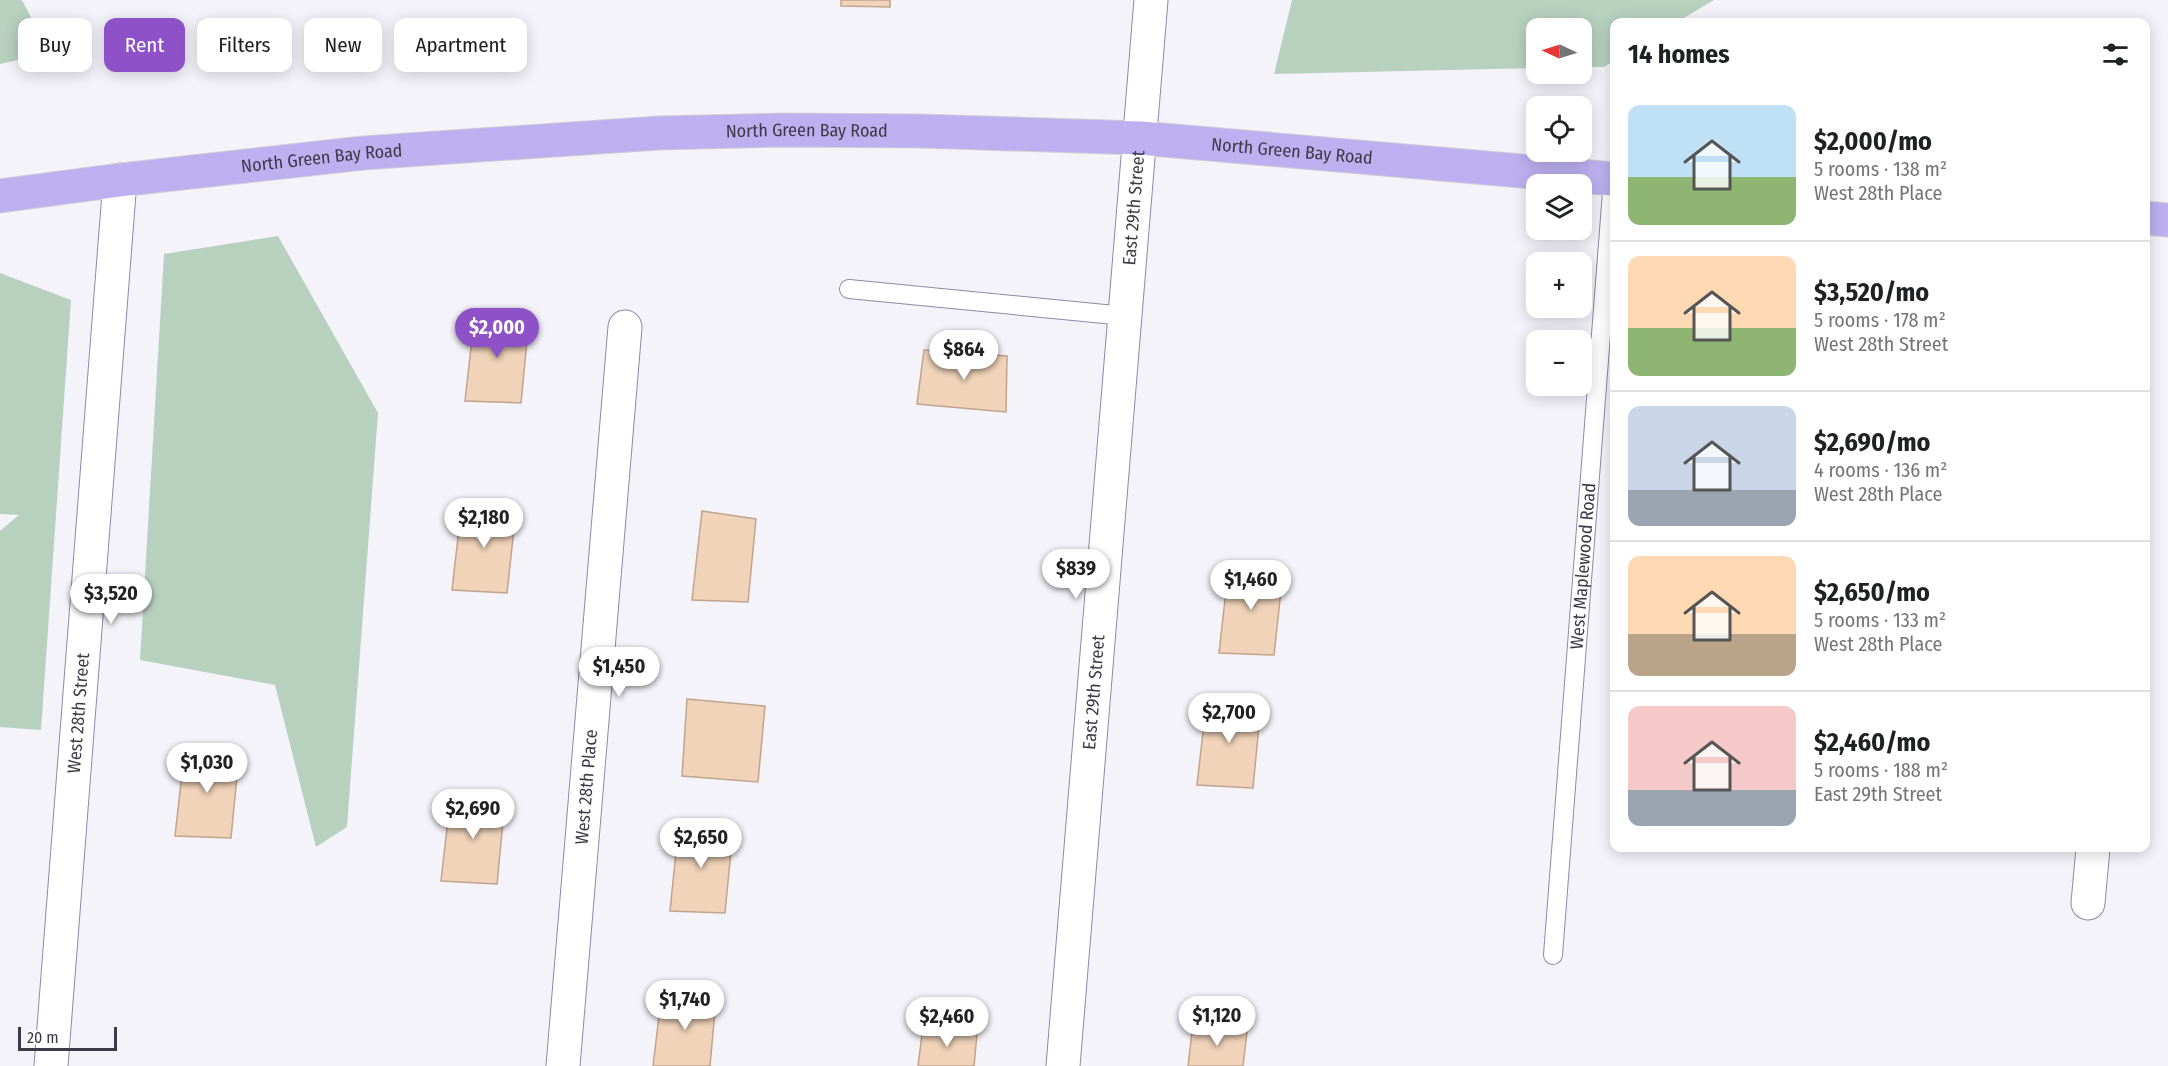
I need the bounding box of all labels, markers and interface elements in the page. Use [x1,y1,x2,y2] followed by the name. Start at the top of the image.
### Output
[18,18,92,72] chip: Buy
[104,18,185,72] chip: Rent
[197,18,292,72] chip: Filters
[304,18,382,72] chip: New
[394,18,527,72] chip: Apartment
[1526,18,1592,84] north arrow
[1526,18,1592,396] map controls
[2099,38,2132,71] icon: filters
[1628,39,1730,70] text: 14 homes
[1526,96,1592,162] button: locate
[725,119,888,142] street label: North Green Bay Road
[1814,126,1932,157] text: $2,000/mo
[1676,129,1748,201] icon: home
[1210,133,1374,169] street label: North Green Bay Road
[240,139,403,177] street label: North Green Bay Road
[1118,149,1150,266] street label: East 29th Street
[1814,157,1947,181] text: 5 rooms · 138 m²
[1526,174,1592,240] button: layers
[1814,181,1942,205] text: West 28th Place
[1526,252,1592,318] button: +
[1814,277,1929,308] text: $3,520/mo
[1676,280,1748,352] icon: home
[448,308,546,359] pin: $2,000
[1814,308,1946,332] text: 5 rooms · 178 m²
[469,315,525,339] text: $2,000
[928,330,1000,381] pin: $864
[1526,330,1592,396] button: −
[1814,332,1948,356] text: West 28th Street
[943,337,985,361] text: $864
[1814,427,1930,458] text: $2,690/mo
[1676,430,1748,502] icon: home
[1814,458,1947,482] text: 4 rooms · 136 m²
[1566,482,1600,650] street label: West Maplewood Road
[1814,482,1942,506] text: West 28th Place
[435,498,533,549] pin: $2,180
[458,505,510,529] text: $2,180
[1040,549,1112,600] pin: $839
[1056,556,1096,580] text: $839
[1202,560,1300,611] pin: $1,460
[1224,567,1278,591] text: $1,460
[62,574,160,625] pin: $3,520
[1814,577,1930,608] text: $2,650/mo
[1676,580,1748,652] icon: home
[84,581,138,605] text: $3,520
[1814,608,1946,632] text: 5 rooms · 133 m²
[1814,632,1942,656] text: West 28th Place
[1078,634,1110,751] street label: East 29th Street
[570,647,668,698] pin: $1,450
[63,652,94,774] street label: West 28th Street
[593,654,645,678] text: $1,450
[1180,693,1278,744] pin: $2,700
[1202,700,1256,724] text: $2,700
[1814,727,1930,758] text: $2,460/mo
[571,728,602,846] street label: West 28th Place
[1676,730,1748,802] icon: home
[158,743,256,794] pin: $1,030
[180,750,234,774] text: $1,030
[1814,758,1948,782] text: 5 rooms · 188 m²
[1814,782,1942,806] text: East 29th Street
[424,789,522,840] pin: $2,690
[446,796,500,820] text: $2,690
[652,818,750,869] pin: $2,650
[674,825,728,849] text: $2,650
[636,980,734,1031] pin: $1,740
[659,987,711,1011] text: $1,740
[1168,996,1266,1047] pin: $1,120
[898,997,996,1048] pin: $2,460
[1193,1003,1241,1027] text: $1,120
[920,1004,974,1028] text: $2,460
[18,1024,117,1052] scale bar
[27,1028,58,1047] text: 20 m

